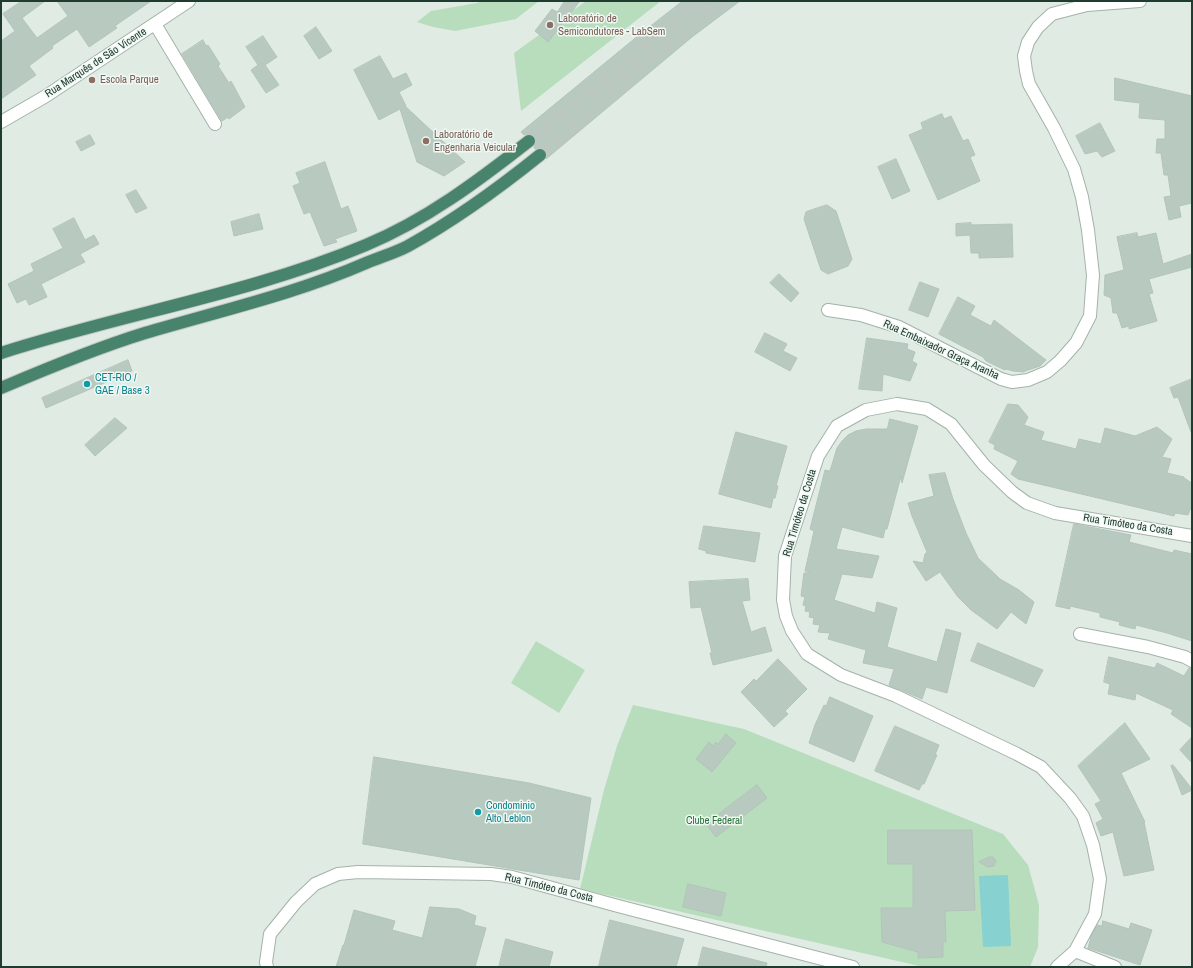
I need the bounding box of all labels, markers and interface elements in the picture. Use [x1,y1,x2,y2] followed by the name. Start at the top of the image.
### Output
[558,12,665,38] place label: Laboratório de Semicondutores - LabSem
[545,20,555,30] marker: Laboratório de Semicondutores - LabSem
[43,25,149,101] street label: Rua Marquês de São Vicente
[100,73,159,87] place label: Escola Parque
[87,75,97,85] marker: Escola Parque
[434,128,516,154] place label: Laboratório de Engenharia Veicular
[421,136,431,146] marker: Laboratório de Engenharia Veicular
[881,317,1001,383] street label: Rua Embaixador Graça Aranha
[95,371,150,397] place label: CET-RIO / GAE / Base 3
[82,379,92,389] marker: CET-RIO / GAE / Base 3
[780,468,820,558] street label: Rua Timóteo da Costa
[1082,511,1174,539] street label: Rua Timóteo da Costa
[486,799,535,825] place label: Condominio Alto Leblon
[473,807,483,817] marker: Condominio Alto Leblon
[686,814,742,828] park label: Clube Federal
[503,871,595,905] street label: Rua Timóteo da Costa

